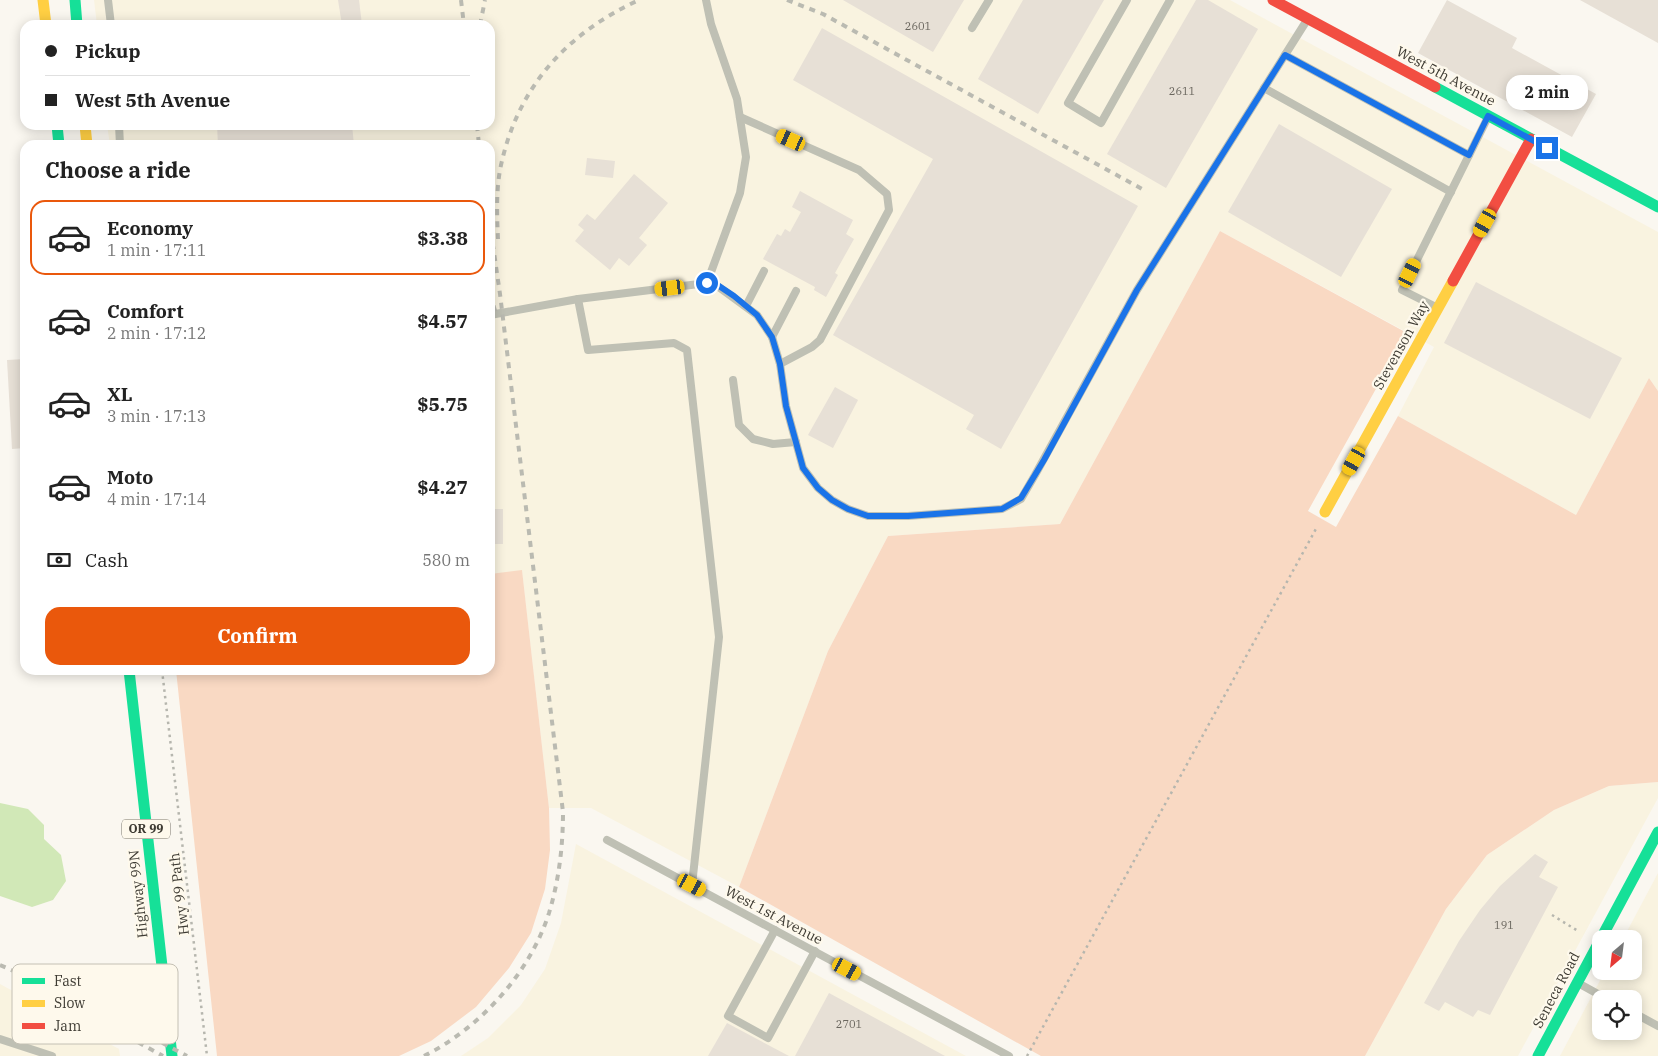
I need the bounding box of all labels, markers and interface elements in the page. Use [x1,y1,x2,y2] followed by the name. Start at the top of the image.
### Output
[905,19,931,33] house number: 2601
[75,39,140,63] text: Pickup
[1393,42,1499,110] street label: West 5th Avenue
[1506,76,1588,110] callout: 2 min
[1525,82,1569,102] text: 2 min
[1169,84,1195,98] house number: 2611
[75,88,230,112] text: West 5th Avenue
[774,127,807,153] car
[1536,137,1558,159] route end
[45,155,191,184] text: Choose a ride
[1471,206,1498,240] car
[47,215,92,260] icon: car
[107,216,193,240] text: Economy
[417,226,468,250] text: $3.38
[107,240,206,260] text: 1 min · 17:11
[1396,256,1423,290] car
[696,272,718,294] route start
[654,279,685,297] car
[1369,297,1433,393] street label: Stevenson Way
[47,298,92,343] icon: car
[107,299,184,323] text: Comfort
[417,309,468,333] text: $4.57
[107,323,206,343] text: 2 min · 17:12
[47,381,92,426] icon: car
[107,382,133,406] text: XL
[417,392,468,416] text: $5.75
[107,406,206,426] text: 3 min · 17:13
[1340,444,1367,478] car
[47,464,92,509] icon: car
[107,465,153,489] text: Moto
[417,475,468,499] text: $4.27
[107,489,206,509] text: 4 min · 17:14
[45,546,73,574] icon: cash
[85,548,129,572] text: Cash
[422,550,470,570] text: 580 m
[45,607,470,665] button: Confirm
[122,820,170,839] road number: OR 99
[124,849,152,939] street label: Highway 99N
[165,852,193,936] street label: Hwy 99 Path
[675,871,708,899] car
[722,882,826,948] street label: West 1st Avenue
[1494,918,1514,932] house number: 191
[1592,930,1642,980] north arrow
[1592,930,1642,1040] map controls
[1528,948,1584,1031] street label: Seneca Road
[830,955,863,983] car
[12,964,178,1044] legend
[54,972,82,990] text: Fast
[1592,990,1642,1040] button: locate
[54,994,85,1012] text: Slow
[54,1017,81,1035] text: Jam
[836,1017,862,1031] house number: 2701

